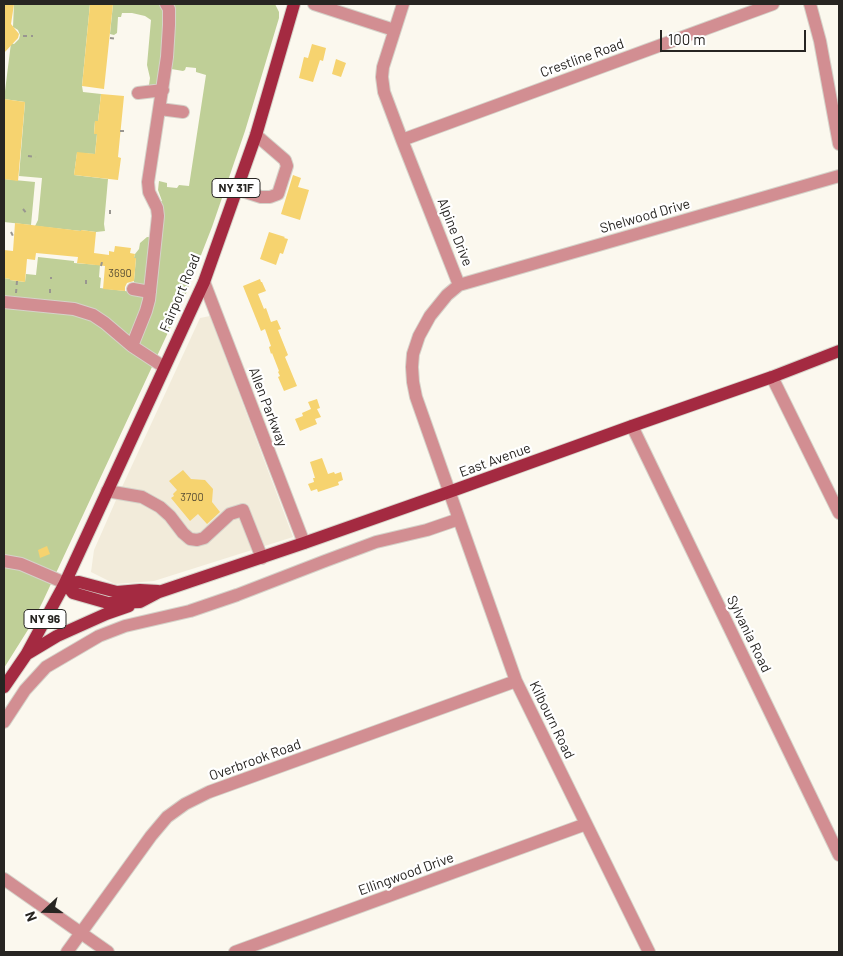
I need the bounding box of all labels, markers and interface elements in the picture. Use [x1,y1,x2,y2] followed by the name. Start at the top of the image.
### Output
[663,20,809,52] scale bar
[668,30,706,48] text: 100 m
[538,35,626,81] street label: Crestline Road
[212,178,260,198] road number: NY 31F
[598,195,692,237] street label: Shelwood Drive
[434,196,476,268] street label: Alpine Drive
[156,252,204,334] street label: Fairport Road
[108,266,132,280] house number: 3690
[245,365,291,449] street label: Allen Parkway
[457,439,533,481] street label: East Avenue
[180,490,204,504] house number: 3700
[723,593,775,675] street label: Sylvania Road
[24,610,66,628] road number: NY 96
[526,678,578,762] street label: Kilbourn Road
[207,736,303,784] street label: Overbrook Road
[356,849,456,899] street label: Ellingwood Drive
[20,886,70,936] north arrow
[21,909,40,924] text: N

